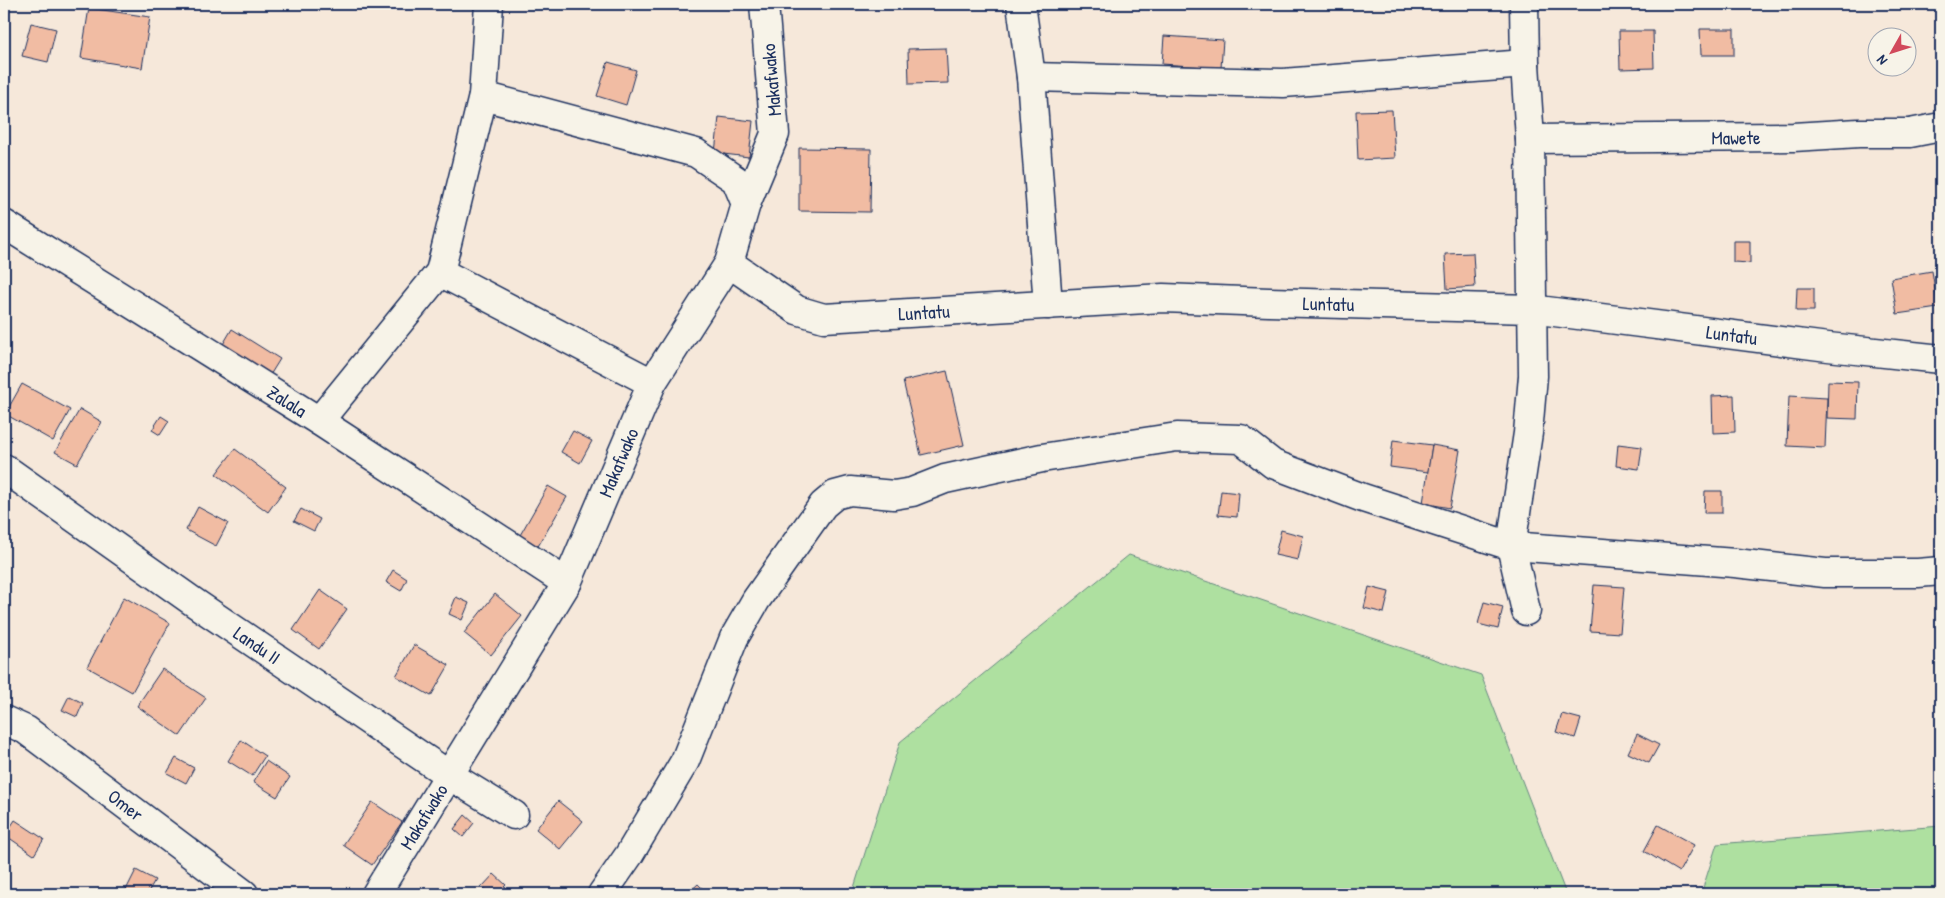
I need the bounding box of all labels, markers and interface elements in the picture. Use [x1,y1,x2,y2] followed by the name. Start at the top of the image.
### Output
[1868,28,1918,78] north arrow
[755,42,787,117] street label: Makafwako
[1871,51,1891,69] text: N
[1711,124,1761,151] street label: Mawete
[1302,290,1355,317] street label: Luntatu
[898,298,951,327] street label: Luntatu
[1705,319,1759,351] street label: Luntatu
[262,379,312,424] street label: Zalala
[592,424,645,501] street label: Makafwako
[229,620,286,670] street label: Landu II
[394,778,454,854] street label: Makafwako
[103,783,149,827] street label: Omer

